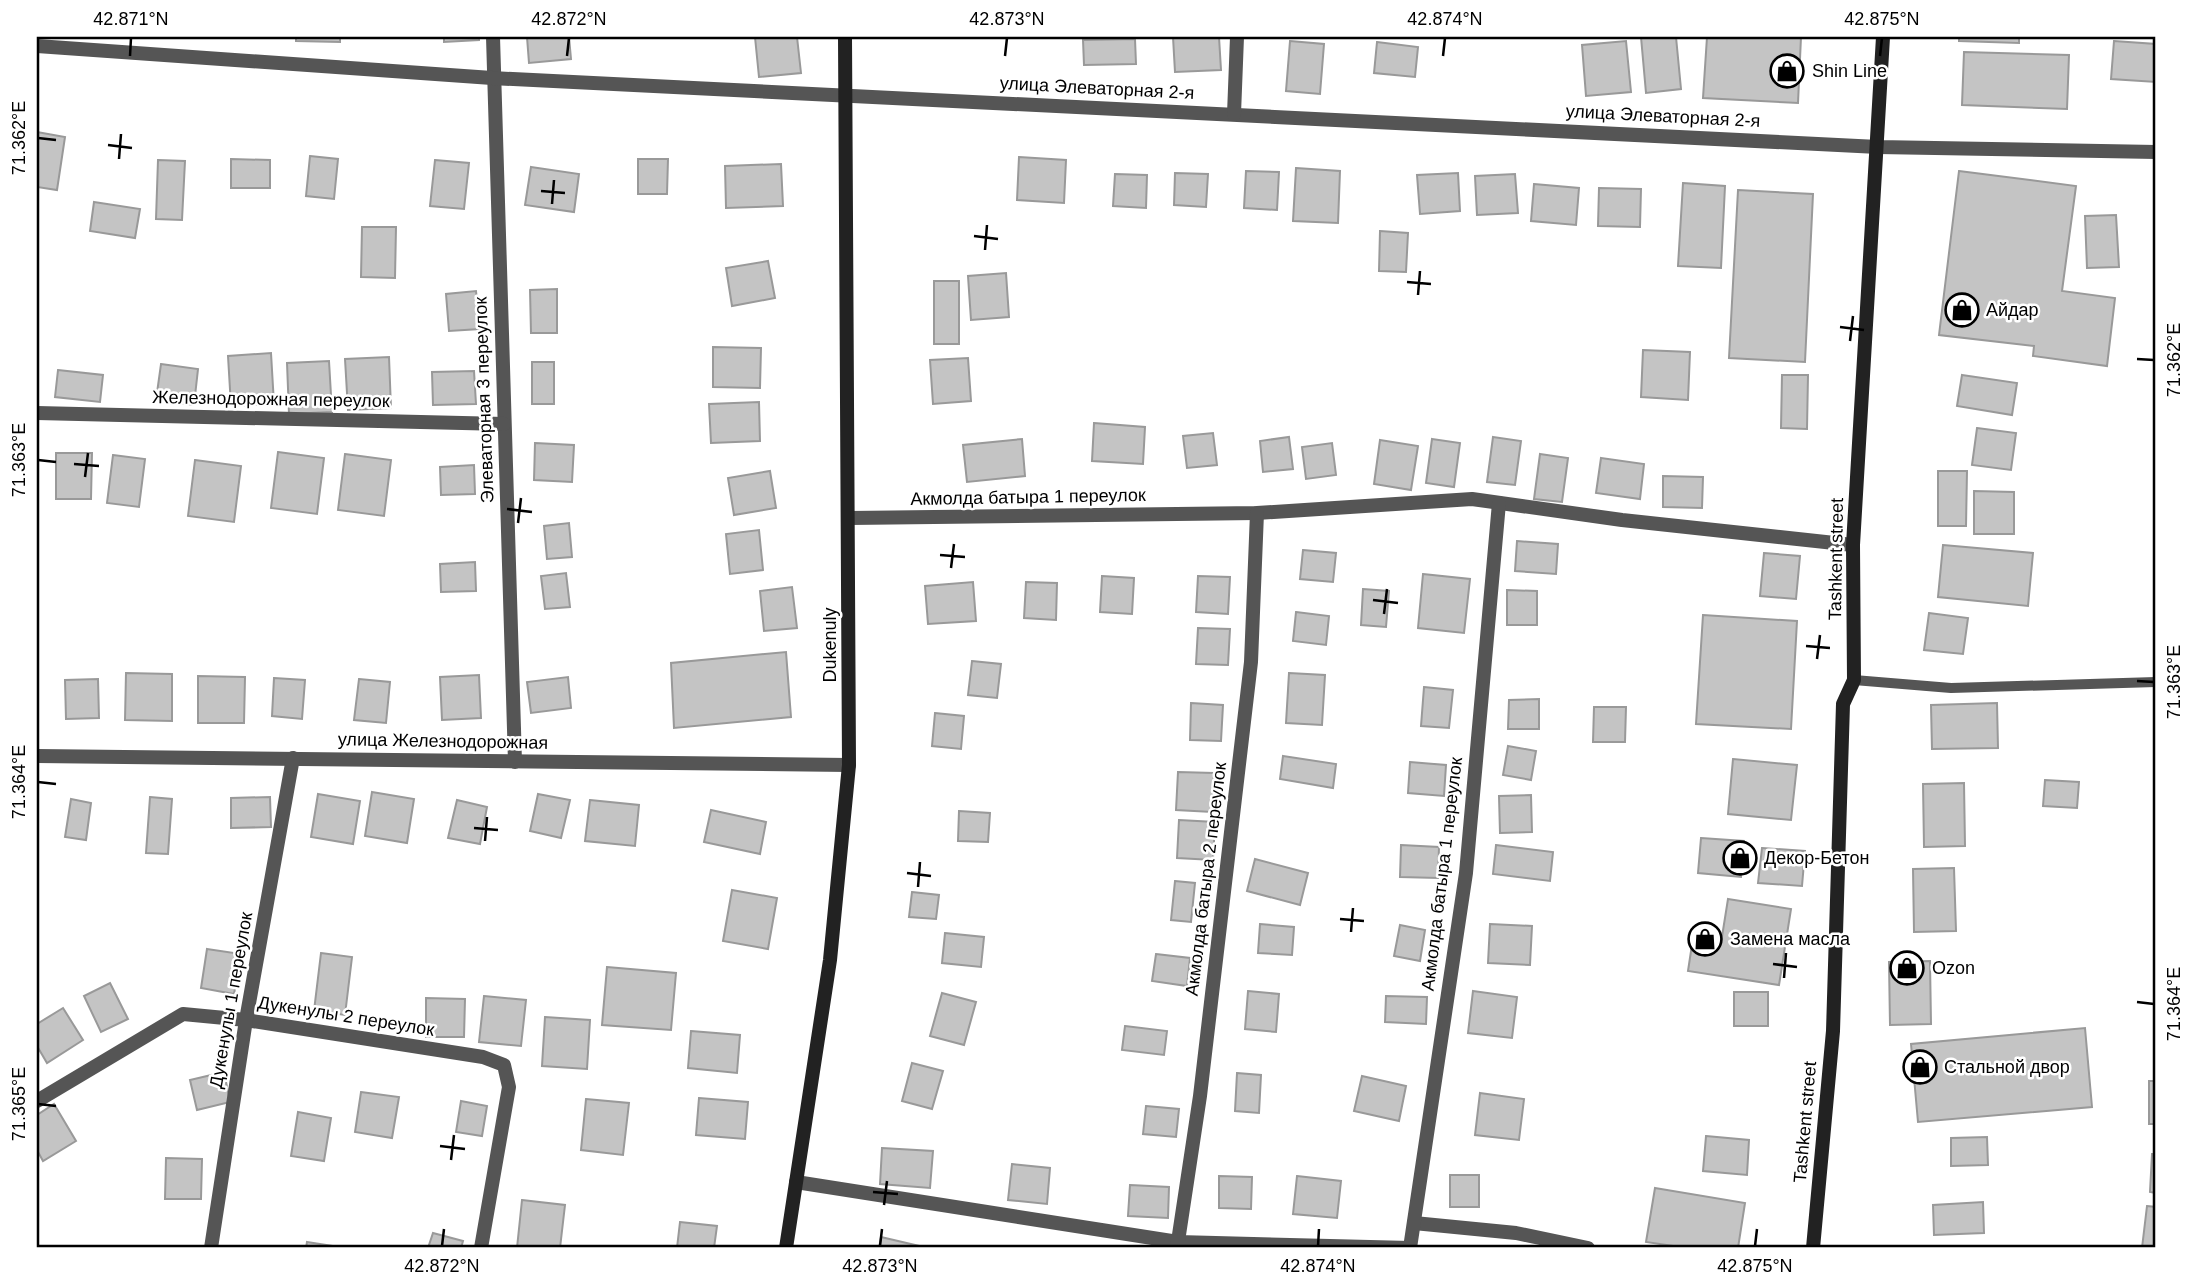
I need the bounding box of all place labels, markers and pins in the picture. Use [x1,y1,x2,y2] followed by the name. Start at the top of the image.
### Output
[1768,52,1806,90] shop icon: Shin Line
[1812,61,1887,81] place label: Shin Line
[1943,291,1981,329] shop icon: Айдар
[1986,300,2039,320] place label: Айдар
[1721,839,1759,877] shop icon: Декор-Бетон
[1764,848,1870,868] place label: Декор-Бетон
[1686,920,1724,958] shop icon: Замена масла
[1730,929,1851,949] place label: Замена масла
[1888,949,1926,987] shop icon: Ozon
[1932,958,1975,978] place label: Ozon
[1901,1048,1939,1086] shop icon: Стальной двор
[1944,1057,2070,1077] place label: Стальной двор

